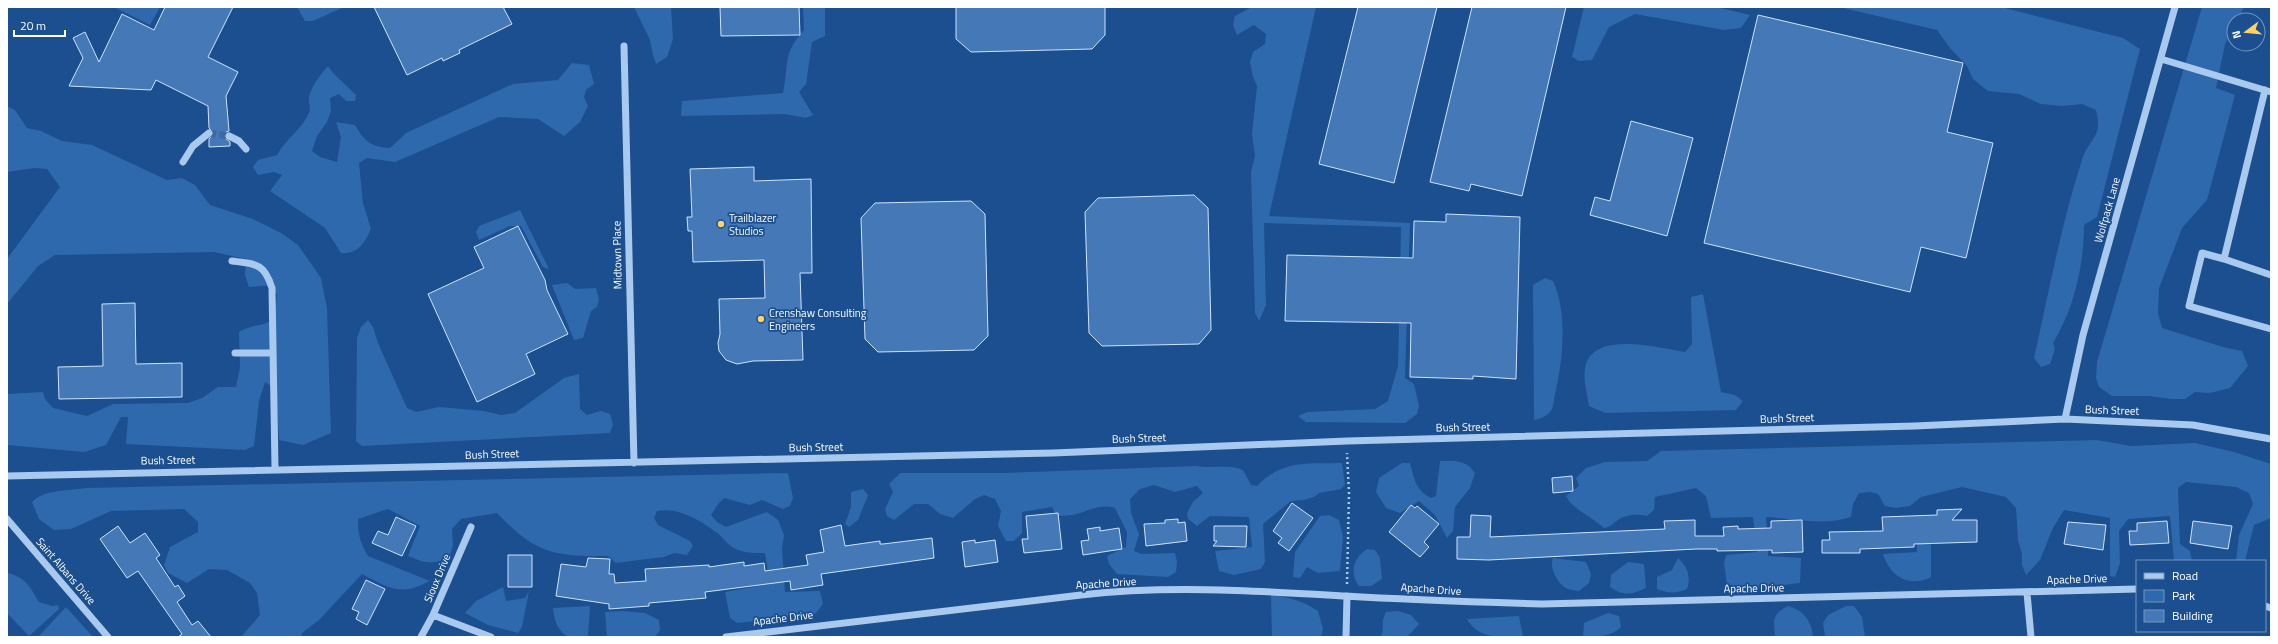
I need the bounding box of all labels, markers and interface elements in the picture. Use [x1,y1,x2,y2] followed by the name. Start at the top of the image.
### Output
[14,12,65,38] scale bar
[2226,12,2266,52] north arrow
[20,16,46,35] text: 20 m
[2228,29,2245,41] text: N
[2090,175,2124,245] street label: Wolfpack Lane
[729,210,776,239] place label: Trailblazer Studios
[716,219,726,229] marker: Trailblazer Studios
[608,220,626,289] street label: Midtown Place
[769,305,867,334] place label: Crenshaw Consulting Engineers
[756,314,766,324] marker: Crenshaw Consulting Engineers
[2085,401,2140,419] street label: Bush Street
[1760,409,1815,427] street label: Bush Street
[1436,419,1490,435] street label: Bush Street
[1112,429,1167,447] street label: Bush Street
[789,439,843,455] street label: Bush Street
[465,445,520,463] street label: Bush Street
[141,452,195,468] street label: Bush Street
[32,534,100,608] street label: Saint Albans Drive
[420,551,455,605] street label: Sioux Drive
[2136,560,2266,632] legend
[2172,566,2198,585] text: Road
[2046,570,2108,588] street label: Apache Drive
[1075,573,1137,593] street label: Apache Drive
[1400,579,1462,599] street label: Apache Drive
[1724,579,1785,597] street label: Apache Drive
[2172,586,2195,605] text: Park
[752,606,814,630] street label: Apache Drive
[2172,606,2213,625] text: Building

